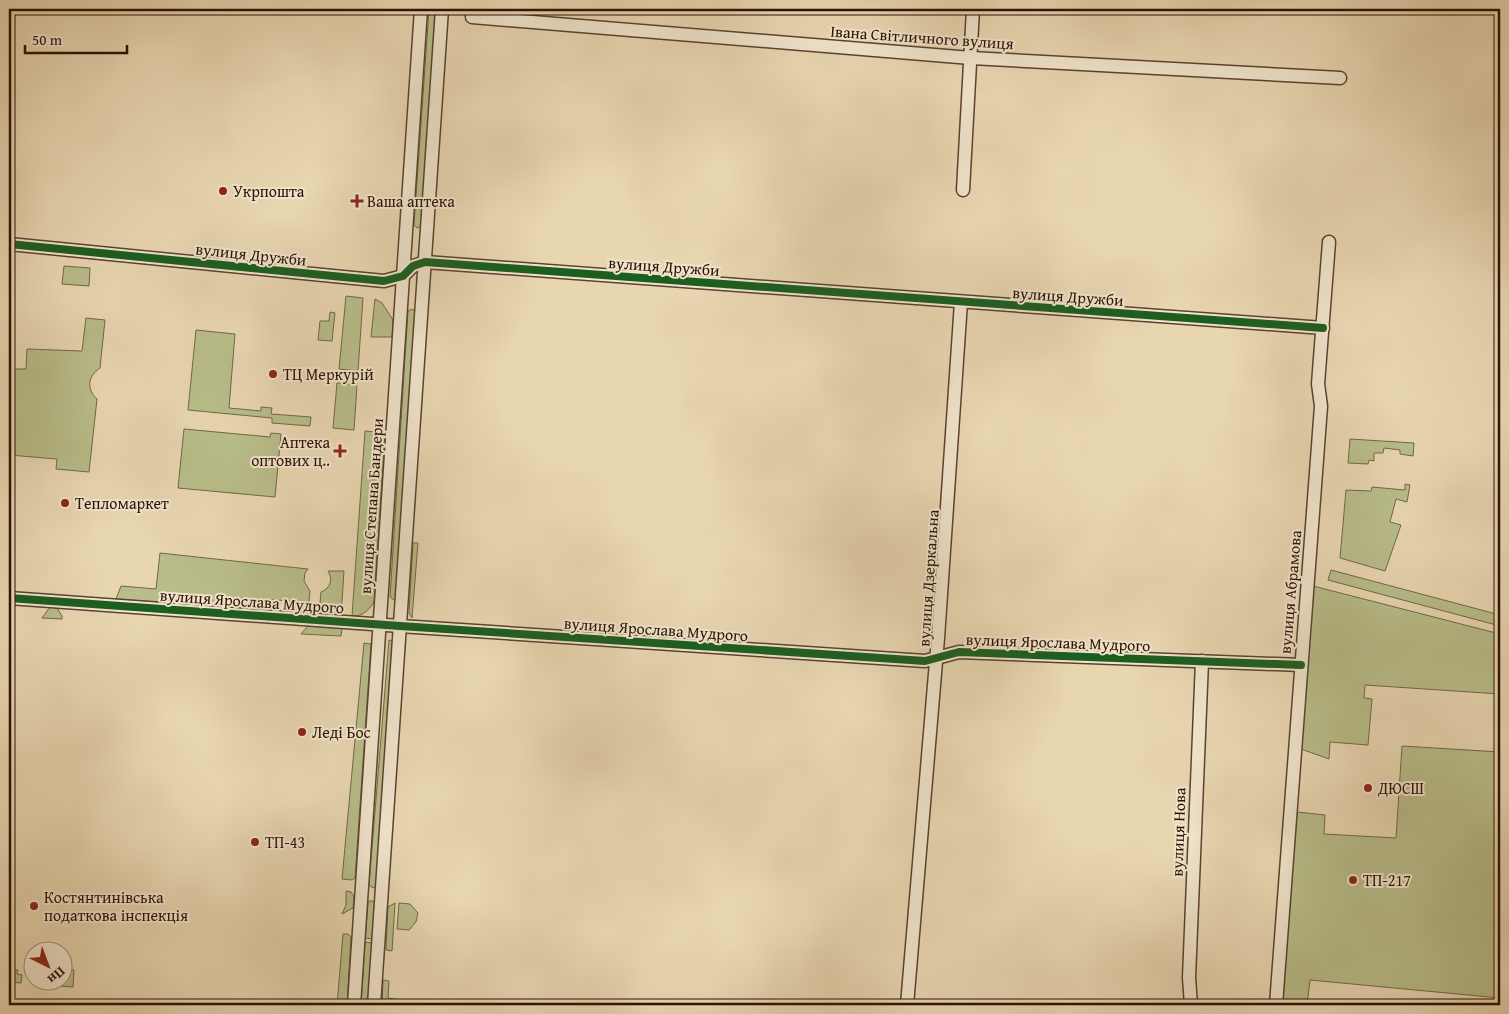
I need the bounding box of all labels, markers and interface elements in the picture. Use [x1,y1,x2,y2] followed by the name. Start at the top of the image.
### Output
[830,19,1014,55] street label: Івана Світличного вулиця
[25,22,128,54] scale bar
[32,29,63,50] text: 50 m
[233,179,305,203] place label: Укрпошта
[217,185,229,197] marker: Укрпошта
[367,189,455,213] place label: Ваша аптека
[351,195,363,207] marker: Ваша аптека
[194,236,308,272] street label: вулиця Дружби
[608,250,721,282] street label: вулиця Дружби
[1012,280,1125,312] street label: вулиця Дружби
[283,362,374,386] place label: ТЦ Меркурій
[267,368,279,380] marker: ТЦ Меркурій
[353,417,389,595] street label: вулиця Степана Бандери
[251,430,330,472] place label: Аптека оптових ц‥
[334,445,346,457] marker: Аптека оптових ц‥
[75,491,169,515] place label: Тепломаркет
[59,497,71,509] marker: Тепломаркет
[911,508,945,647] street label: вулиця Дзеркальна
[1273,529,1307,655] street label: вулиця Абрамова
[159,583,345,619] street label: вулиця Ярослава Мудрого
[563,611,749,647] street label: вулиця Ярослава Мудрого
[965,627,1151,657] street label: вулиця Ярослава Мудрого
[312,720,371,744] place label: Леді Бос
[296,726,308,738] marker: Леді Бос
[1377,776,1424,800] place label: ДЮСШ
[1362,782,1374,794] marker: ДЮСШ
[1164,787,1192,877] street label: вулиця Нова
[265,830,305,854] place label: ТП-43
[249,836,261,848] marker: ТП-43
[1363,868,1411,892] place label: ТП-217
[1347,874,1359,886] marker: ТП-217
[44,885,188,927] place label: Костянтинівська податкова інспекція
[28,900,40,912] marker: Костянтинівська податкова інспекція
[22,942,72,992] north arrow
[43,962,70,989] text: Пн

